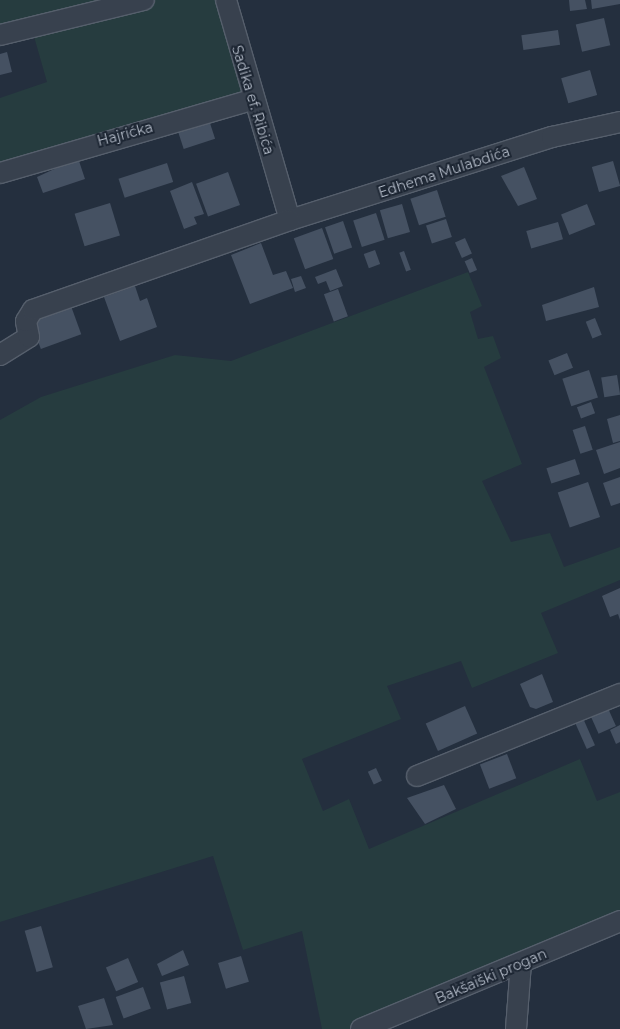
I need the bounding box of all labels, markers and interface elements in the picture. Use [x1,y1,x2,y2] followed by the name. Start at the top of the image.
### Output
[228,43,278,157] street label: Sadika ef. Ribića
[95,119,155,149] street label: Hajrićka
[376,143,512,201] street label: Edhema Mulabdića
[433,945,549,1007] street label: Bakšaiški progan

